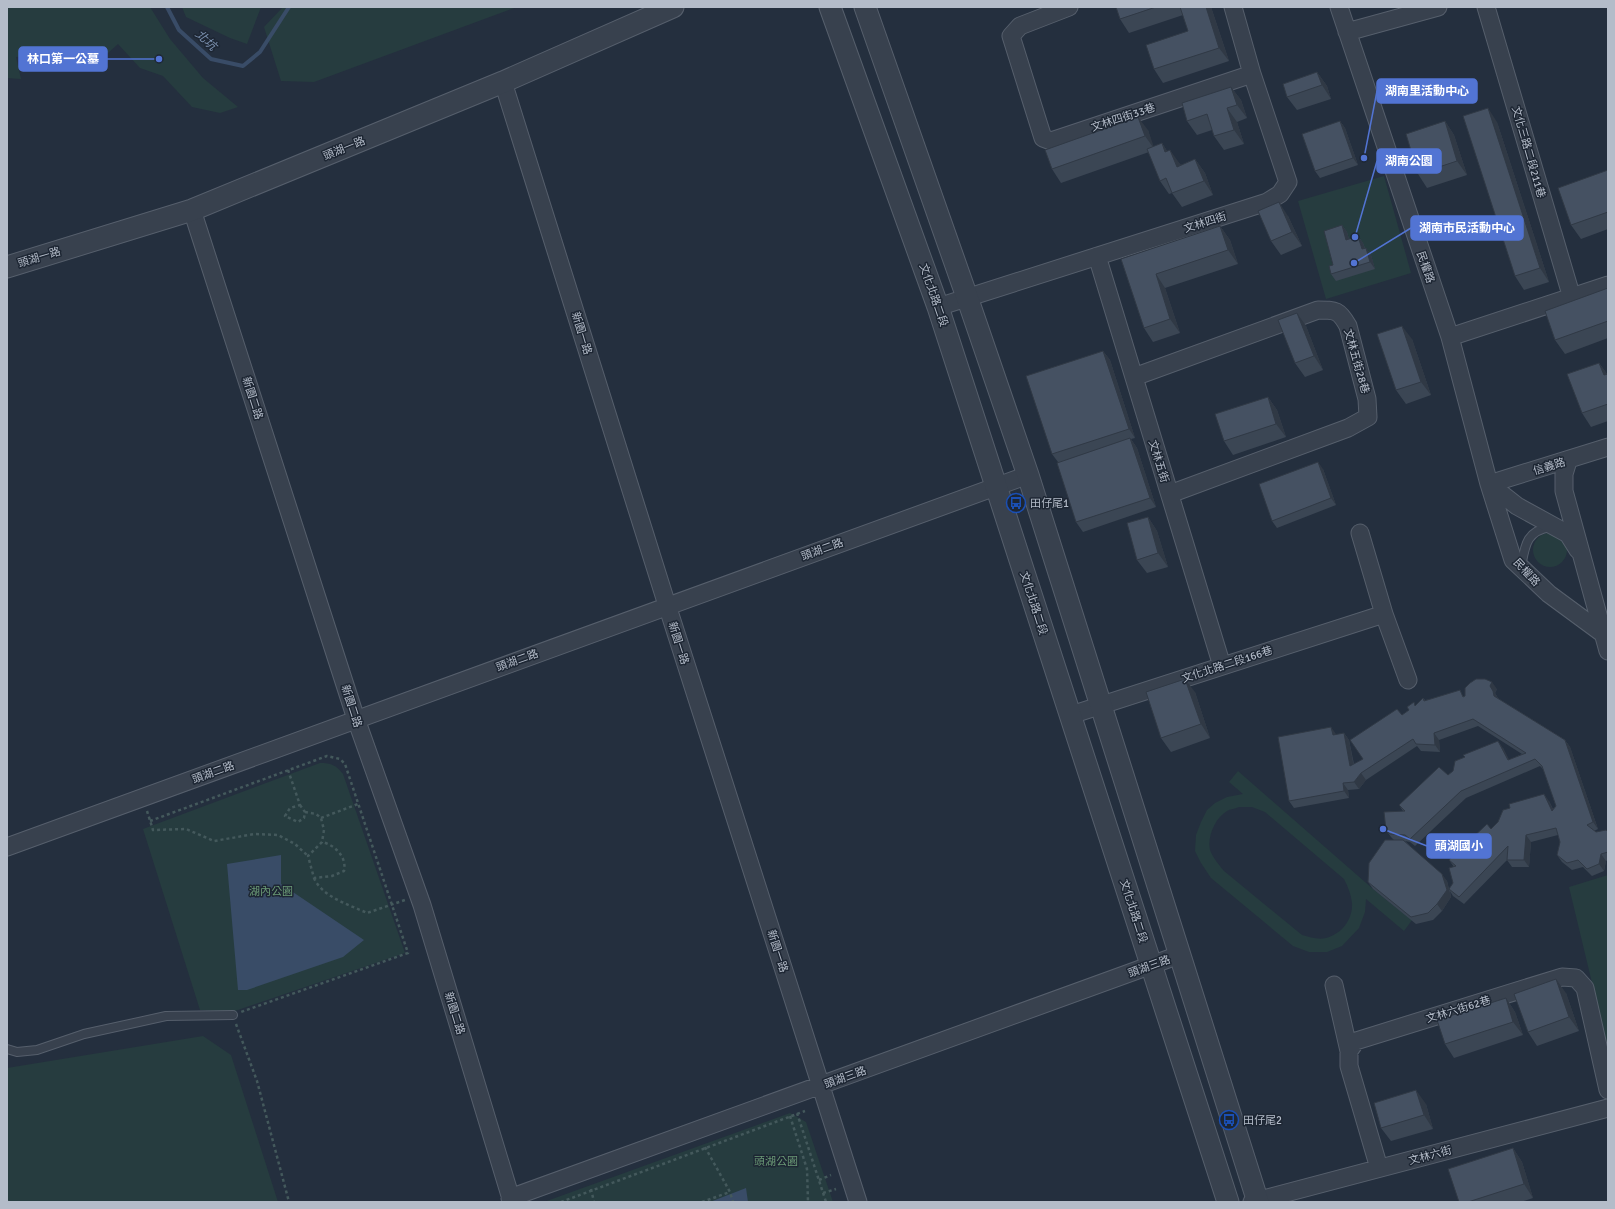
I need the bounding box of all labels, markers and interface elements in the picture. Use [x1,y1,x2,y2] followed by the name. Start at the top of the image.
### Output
[192,27,221,55] water label: 北坑
[19,47,107,71] callout: 林口第一公墓
[27,52,99,67] text: 林口第一公墓
[1377,79,1477,103] callout: 湖南里活動中心
[1385,84,1469,99] text: 湖南里活動中心
[1089,101,1157,134] street label: 文林四街33巷
[1509,105,1548,200] street label: 文化三路二段211巷
[321,134,367,163] street label: 頭湖一路
[1377,149,1441,173] callout: 湖南公園
[1385,154,1433,169] text: 湖南公園
[1182,209,1228,235] street label: 文林四街
[1411,216,1523,240] callout: 湖南市民活動中心
[1419,221,1515,236] text: 湖南市民活動中心
[16,245,62,270] street label: 頭湖一路
[1414,249,1437,285] street label: 民權路
[917,262,950,328] street label: 文化北路二段
[569,310,594,356] street label: 新園一路
[1341,327,1372,395] street label: 文林五街28巷
[240,375,266,421] street label: 新園二路
[1146,438,1171,484] street label: 文林五街
[1531,455,1567,478] street label: 信義路
[1005,492,1027,514] bus stop icon: 田仔尾1
[1030,497,1069,510] place label: 田仔尾1
[799,536,845,563] street label: 頭湖二路
[1511,556,1543,589] street label: 民權路
[1017,570,1050,637] street label: 文化北路二段
[666,620,692,666] street label: 新園一路
[1180,644,1274,685] street label: 文化北路二段166巷
[494,647,540,674] street label: 頭湖二路
[339,683,365,729] street label: 新園二路
[190,759,236,786] street label: 頭湖二路
[1427,834,1491,858] callout: 頭湖國小
[1435,839,1483,854] text: 頭湖國小
[1117,878,1150,945] street label: 文化北路二段
[249,885,293,898] park label: 湖內公園
[765,928,791,974] street label: 新園一路
[1126,953,1172,980] street label: 頭湖三路
[442,990,467,1036] street label: 新園二路
[1424,993,1492,1025] street label: 文林六街62巷
[822,1064,868,1091] street label: 頭湖三路
[1218,1109,1240,1131] bus stop icon: 田仔尾2
[1243,1114,1282,1127] place label: 田仔尾2
[1407,1144,1453,1167] street label: 文林六街
[754,1155,798,1168] park label: 頭湖公園

